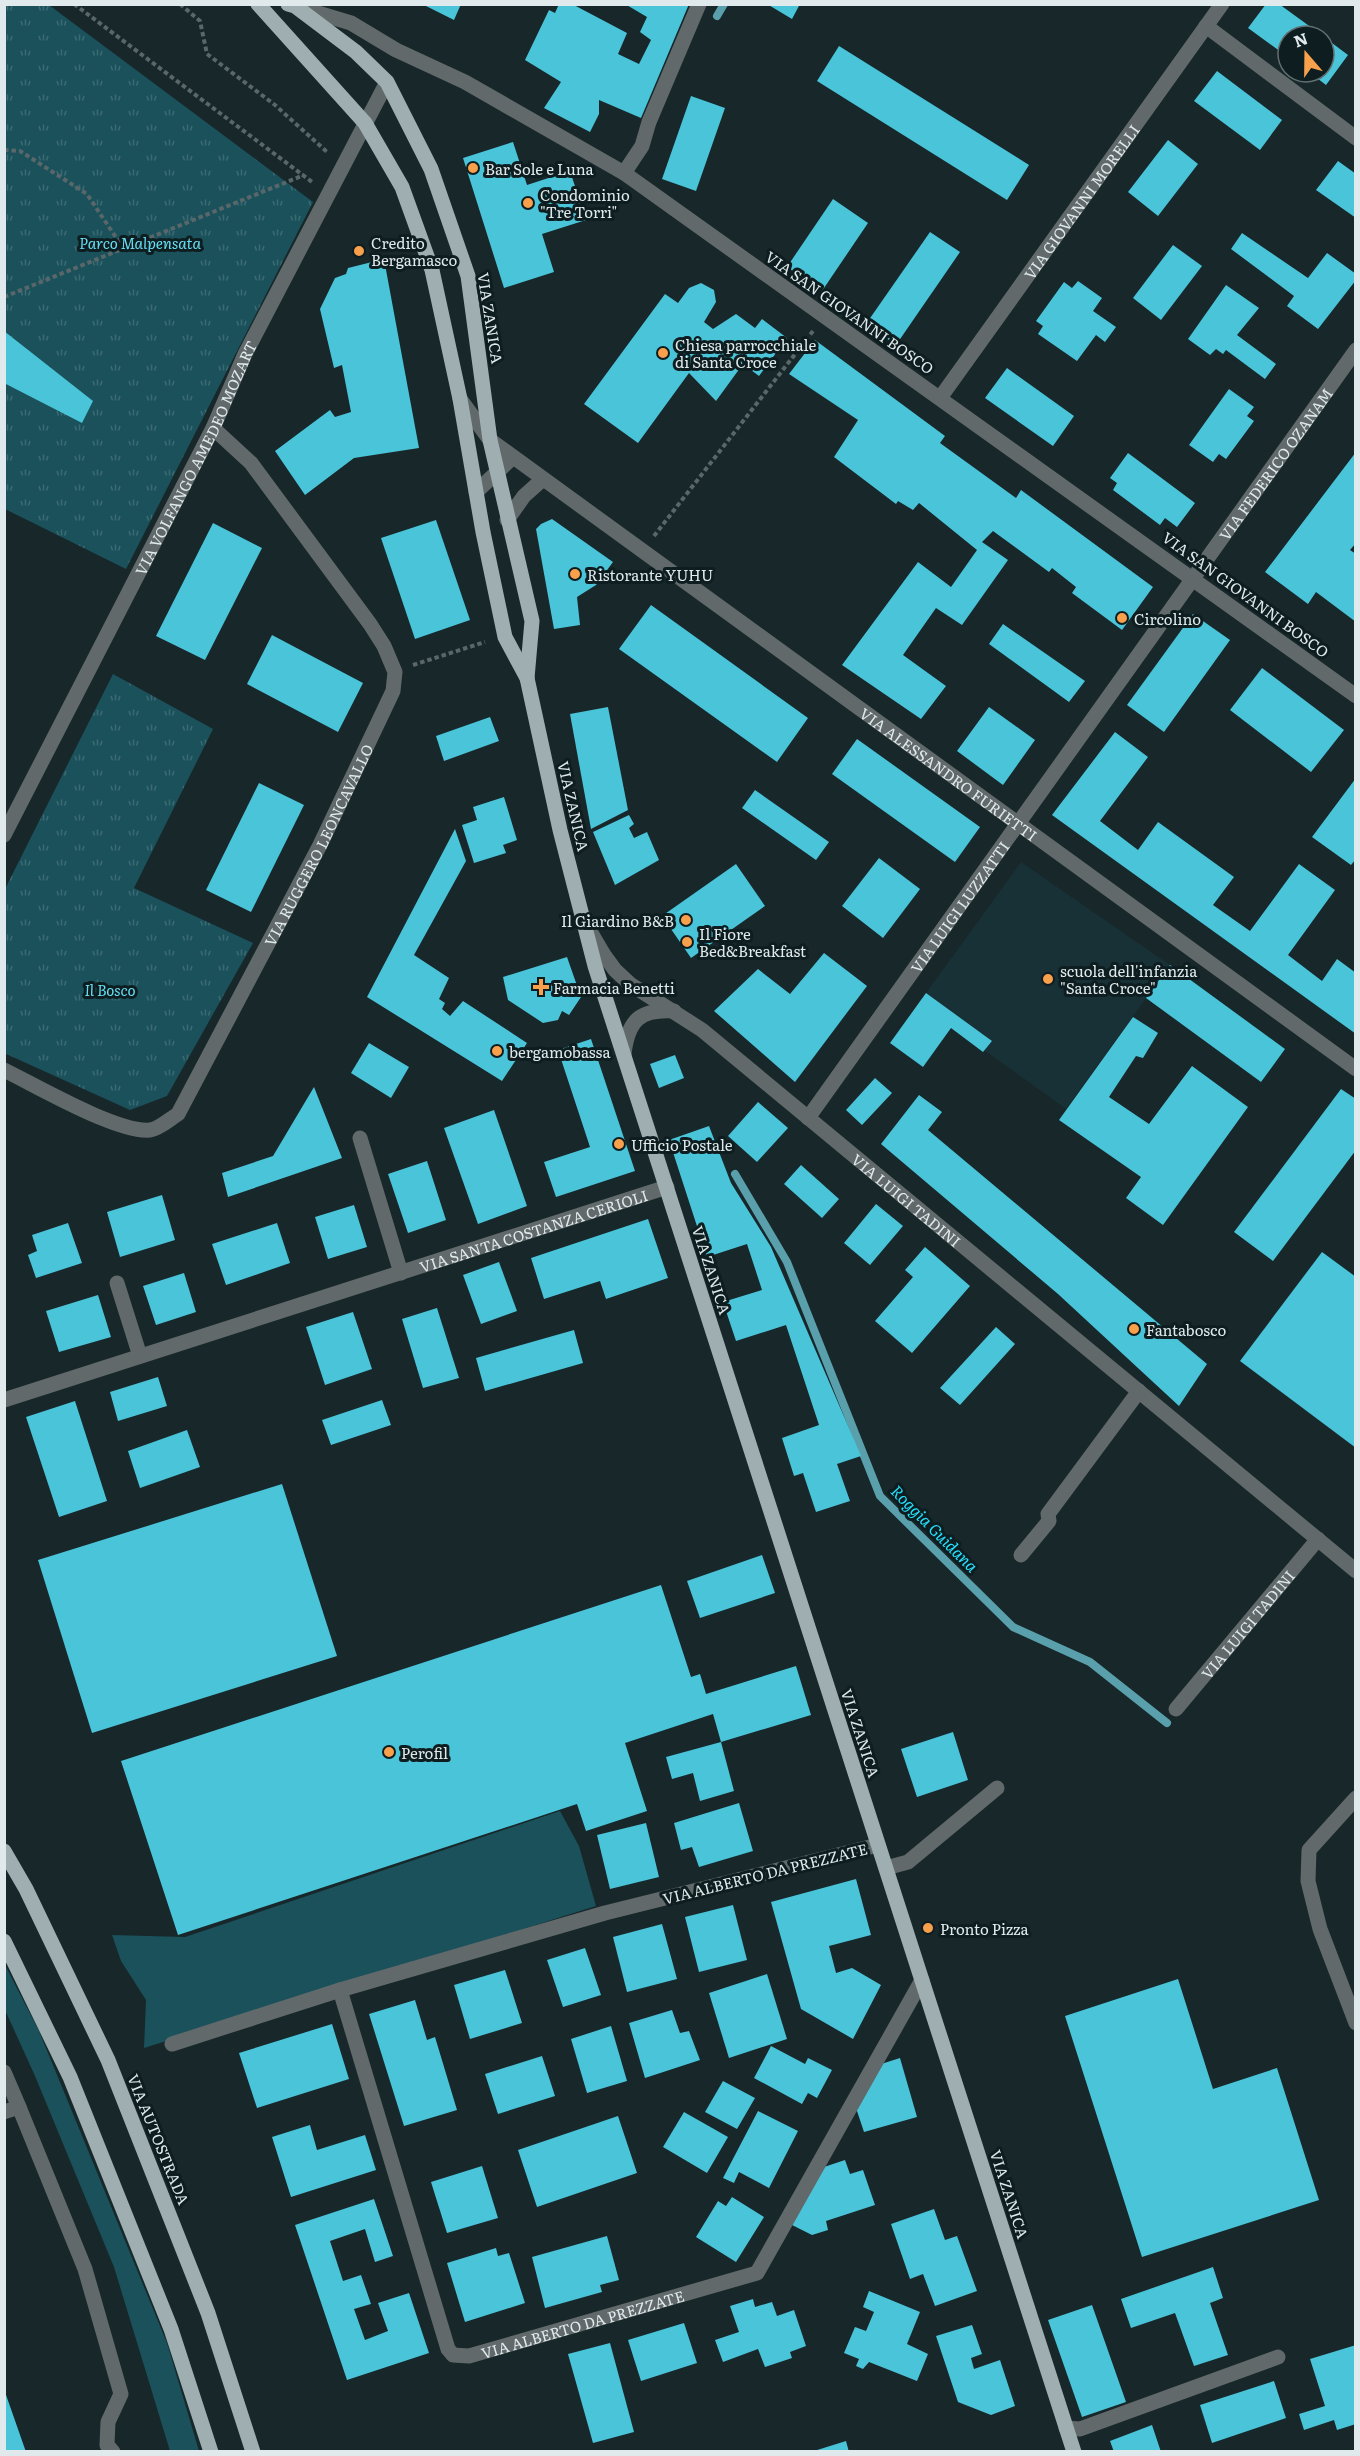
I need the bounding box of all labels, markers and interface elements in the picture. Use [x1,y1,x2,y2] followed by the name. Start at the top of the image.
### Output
[1276,24,1336,84] north arrow
[1290,25,1311,53] text: N
[1017,119,1144,284] street label: VIA GIOVANNI MORELLI
[485,157,595,180] place label: Bar Sole e Luna
[466,161,480,175] marker: Bar Sole e Luna
[540,183,630,223] place label: Condominio "Tre Torri"
[521,196,535,210] marker: Condominio "Tre Torri"
[79,231,201,254] park label: Parco Malpensata
[371,231,457,271] place label: Credito Bergamasco
[352,244,366,258] marker: Credito Bergamasco
[761,245,939,379] street label: VIA SAN GIOVANNI BOSCO
[472,271,510,365] street label: VIA ZANICA
[675,333,816,373] place label: Chiesa parrocchiale di Santa Croce
[128,336,262,579] street label: VIA VOLFANGO AMEDEO MOZART
[656,346,670,360] marker: Chiesa parrocchiale di Santa Croce
[1213,382,1337,545] street label: VIA FEDERICO OZANAM
[1158,526,1334,662] street label: VIA SAN GIOVANNI BOSCO
[587,563,713,586] place label: Ristorante YUHU
[568,567,582,581] marker: Ristorante YUHU
[1134,607,1201,630] place label: Circolino
[1115,611,1129,625] marker: Circolino
[855,701,1043,846] street label: VIA ALESSANDRO FURIETTI
[257,740,378,950] street label: VIA RUGGERO LEONCAVALLO
[552,759,596,853] street label: VIA ZANICA
[904,836,1014,977] street label: VIA LUIGI LUZZATTI
[561,909,674,932] place label: Il Giardino B&B
[679,913,693,927] marker: Il Giardino B&B
[699,922,806,962] place label: Il Fiore Bed&Breakfast
[680,935,694,949] marker: Il Fiore Bed&Breakfast
[1060,959,1198,999] place label: scuola dell'infanzia "Santa Croce"
[1041,972,1055,986] marker: scuola dell'infanzia "Santa Croce"
[553,976,675,999] place label: Farmacia Benetti
[84,978,136,1001] park label: Il Bosco
[534,980,548,994] marker: Farmacia Benetti
[509,1040,611,1063] place label: bergamobassa
[490,1044,504,1058] marker: bergamobassa
[631,1133,733,1156] place label: Ufficio Postale
[612,1137,626,1151] marker: Ufficio Postale
[847,1147,966,1252] street label: VIA LUIGI TADINI
[416,1182,651,1277] street label: VIA SANTA COSTANZA CERIOLI
[687,1223,737,1317] street label: VIA ZANICA
[1146,1318,1226,1341] place label: Fantabosco
[1127,1322,1141,1336] marker: Fantabosco
[886,1479,985,1578] water label: Roggia Guidana
[1195,1564,1299,1683] street label: VIA LUIGI TADINI
[836,1686,886,1780] street label: VIA ZANICA
[401,1741,448,1764] place label: Perofil
[382,1745,396,1759] marker: Perofil
[660,1836,870,1910] street label: VIA ALBERTO DA PREZZATE
[940,1917,1029,1940] place label: Pronto Pizza
[921,1921,935,1935] marker: Pronto Pizza
[122,2070,196,2208] street label: VIA AUTOSTRADA
[985,2147,1035,2241] street label: VIA ZANICA
[478,2283,687,2364] street label: VIA ALBERTO DA PREZZATE

